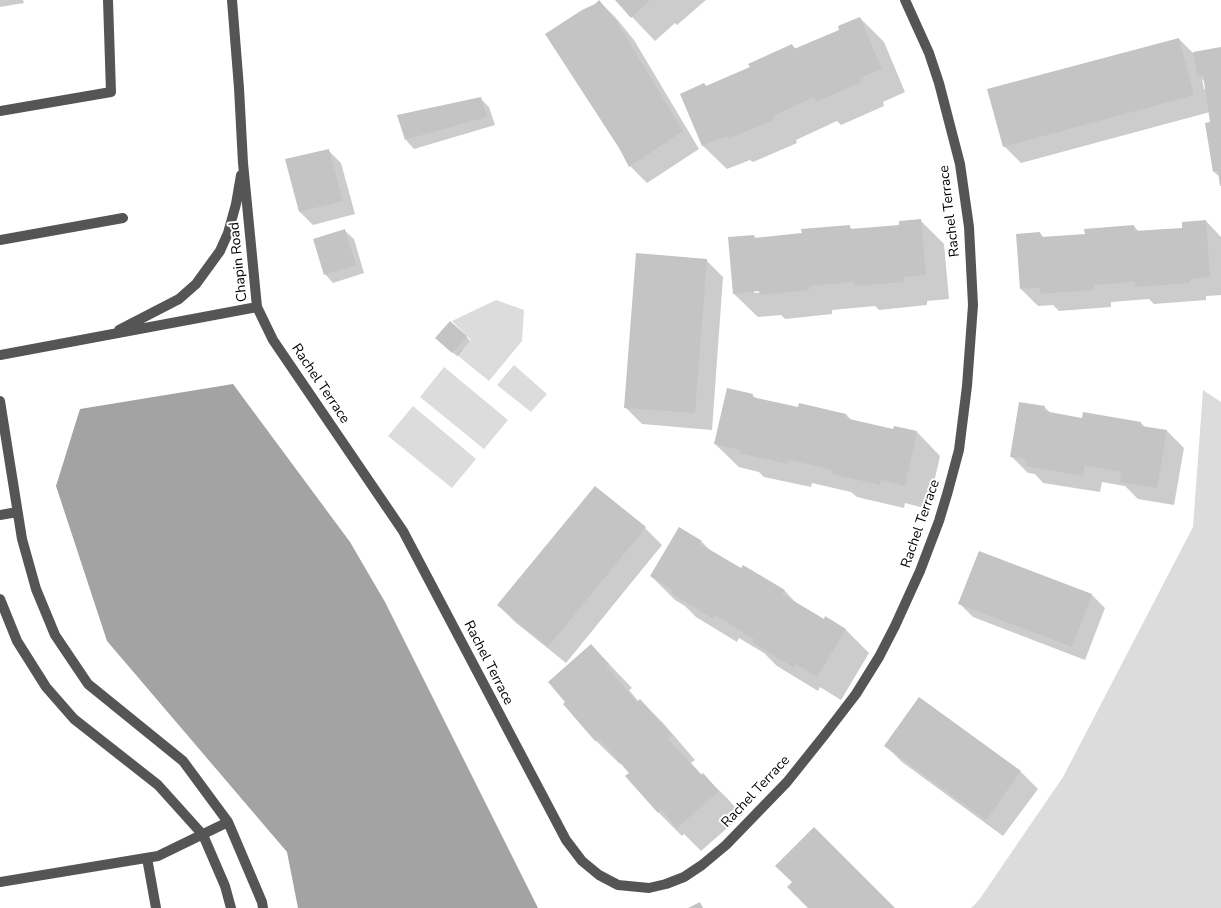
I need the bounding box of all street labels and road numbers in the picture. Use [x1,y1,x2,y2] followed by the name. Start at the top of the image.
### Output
[936,164,964,258] street label: Rachel Terrace
[226,221,252,303] street label: Chapin Road
[287,341,353,427] street label: Rachel Terrace
[898,478,944,570] street label: Rachel Terrace
[460,618,516,708] street label: Rachel Terrace
[718,752,794,832] street label: Rachel Terrace

